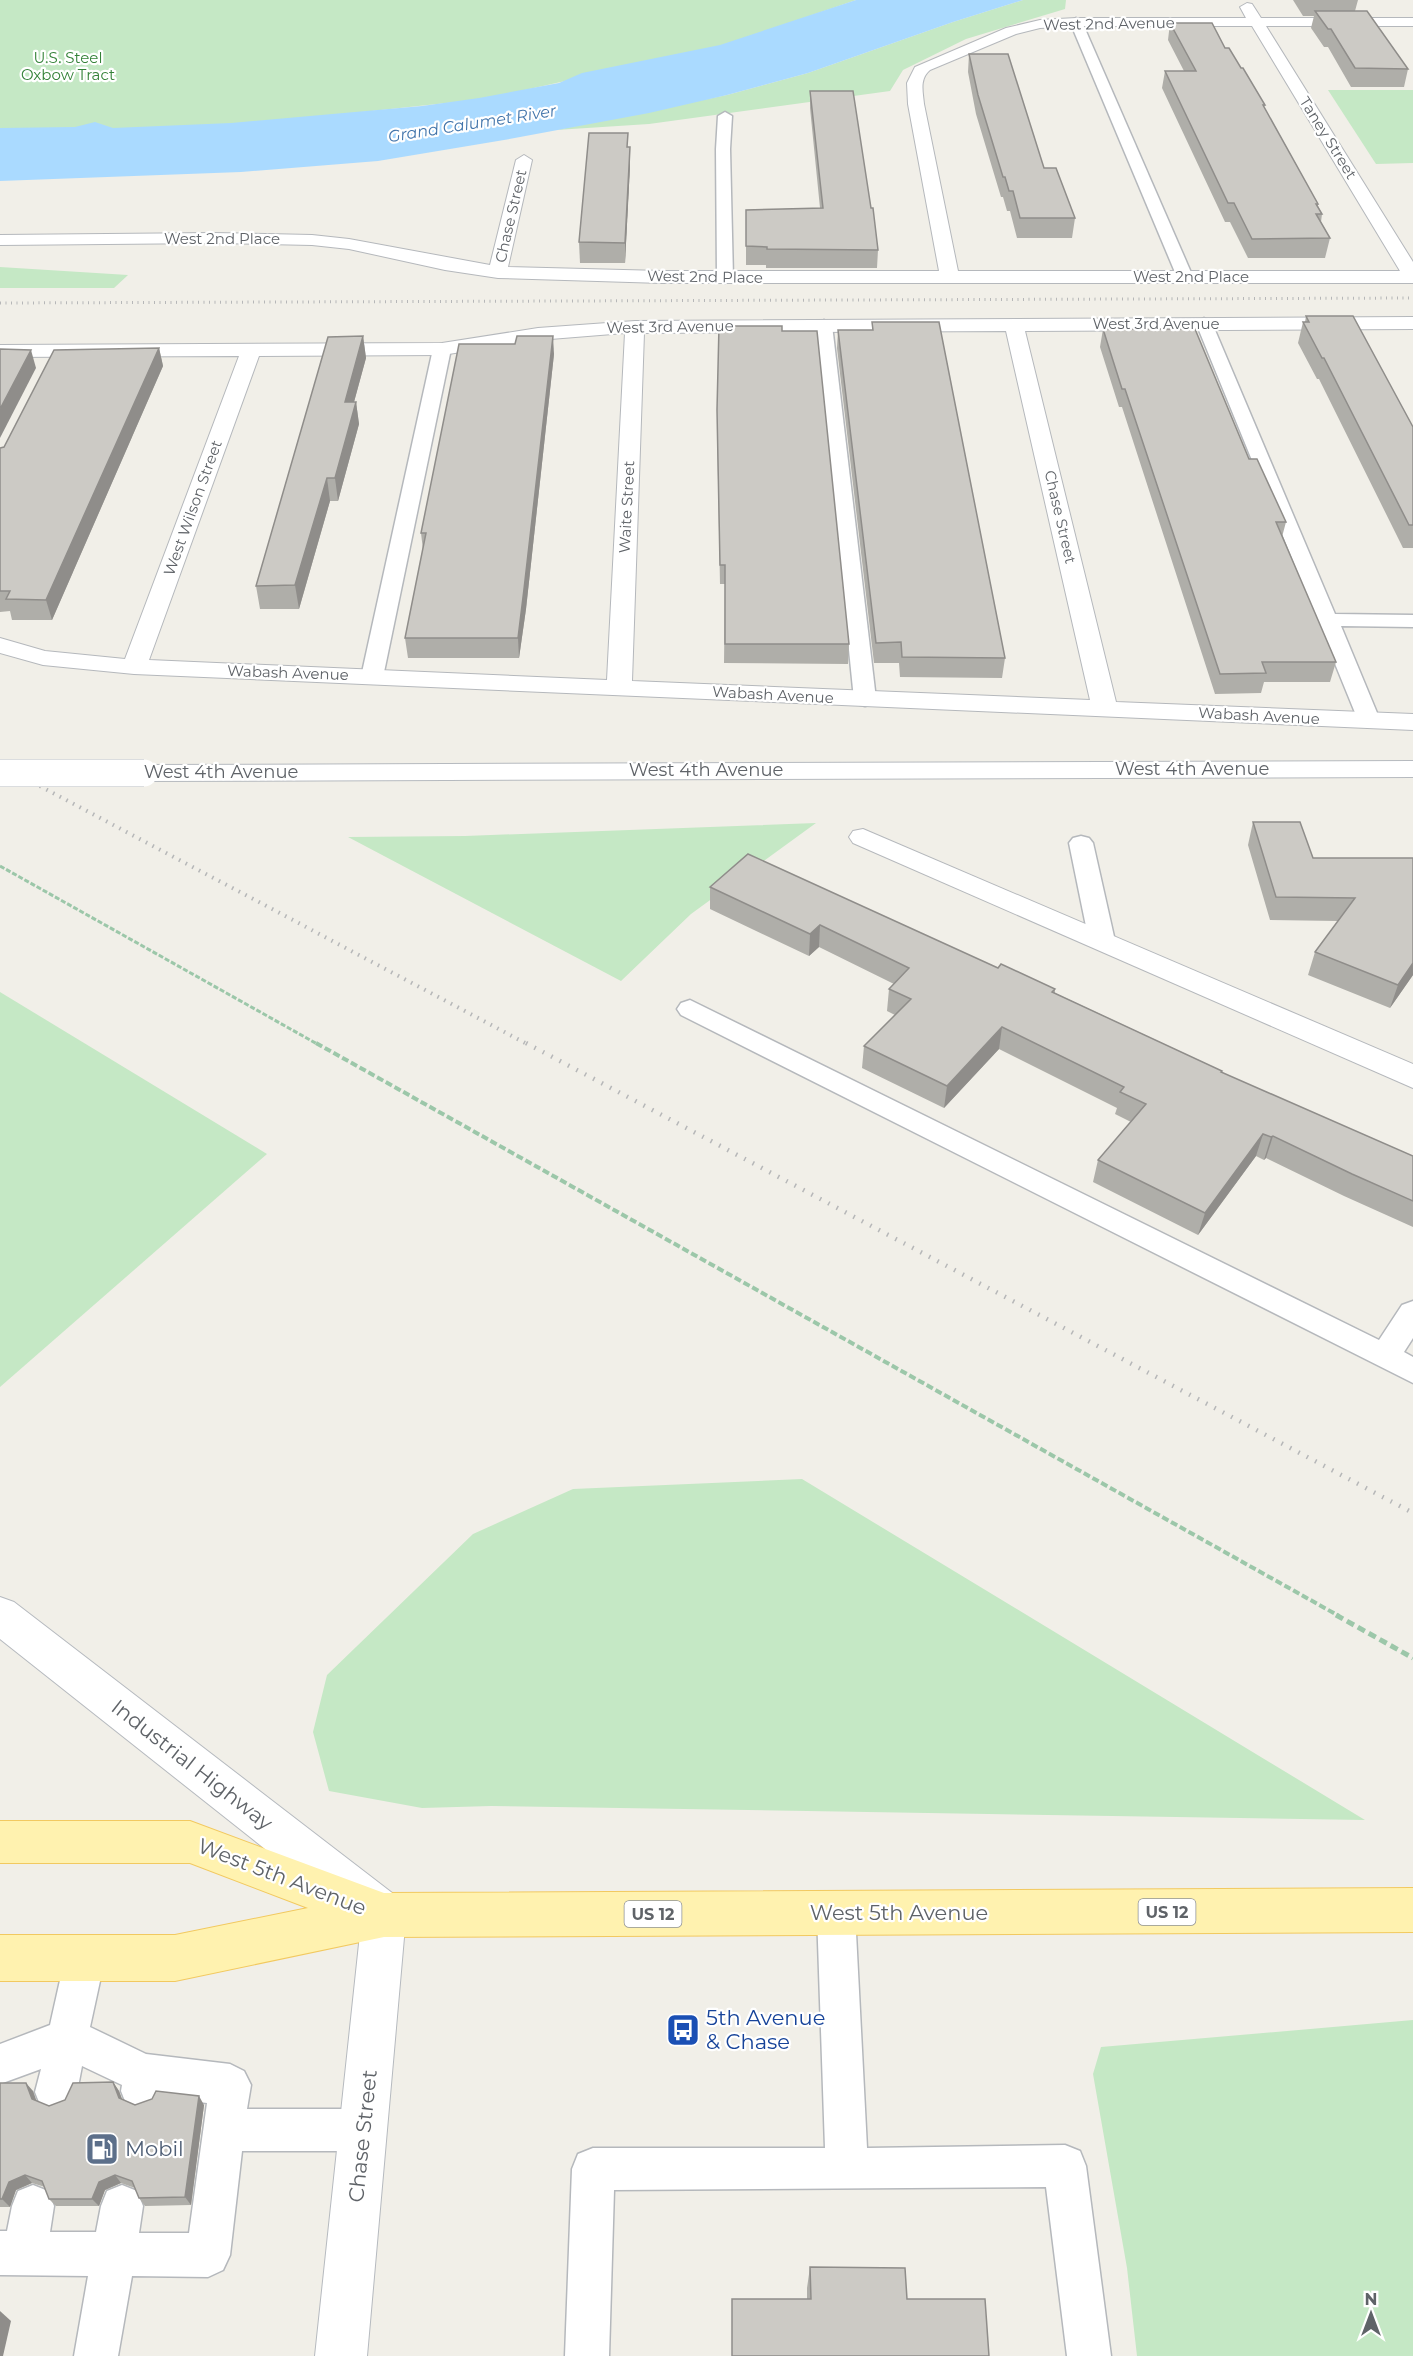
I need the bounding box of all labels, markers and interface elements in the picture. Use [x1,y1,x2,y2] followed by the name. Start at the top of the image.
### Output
[1043,13,1175,34] street label: West 2nd Avenue
[21,48,115,84] park label: U.S. Steel Oxbow Tract
[1296,93,1361,182] street label: Taney Street
[387,101,558,146] water label: Grand Calumet River
[491,167,530,264] street label: Chase Street
[164,229,280,248] street label: West 2nd Place
[647,266,763,287] street label: West 2nd Place
[1133,267,1249,286] street label: West 2nd Place
[1092,314,1220,333] street label: West 3rd Avenue
[606,316,734,337] street label: West 3rd Avenue
[159,437,226,578] street label: West Wilson Street
[615,460,638,554] street label: Waite Street
[1041,468,1080,565] street label: Chase Street
[227,661,349,684] street label: Wabash Avenue
[712,682,834,707] street label: Wabash Avenue
[1198,703,1320,728] street label: Wabash Avenue
[1115,758,1269,780] street label: West 4th Avenue
[629,759,783,781] street label: West 4th Avenue
[144,761,298,783] street label: West 4th Avenue
[107,1694,278,1836] street label: Industrial Highway
[194,1833,370,1920] street label: West 5th Avenue
[1138,1899,1196,1925] road number: US 12
[810,1900,988,1925] street label: West 5th Avenue
[624,1901,682,1927] road number: US 12
[706,2005,825,2054] place label: 5th Avenue & Chase
[665,2012,701,2048] bus stop icon: 5th Avenue & Chase
[343,2068,382,2204] street label: Chase Street
[84,2131,120,2167] fuel station icon: Mobil
[125,2136,184,2161] place label: Mobil
[1341,2284,1401,2344] north arrow
[1365,2290,1377,2309] text: N

